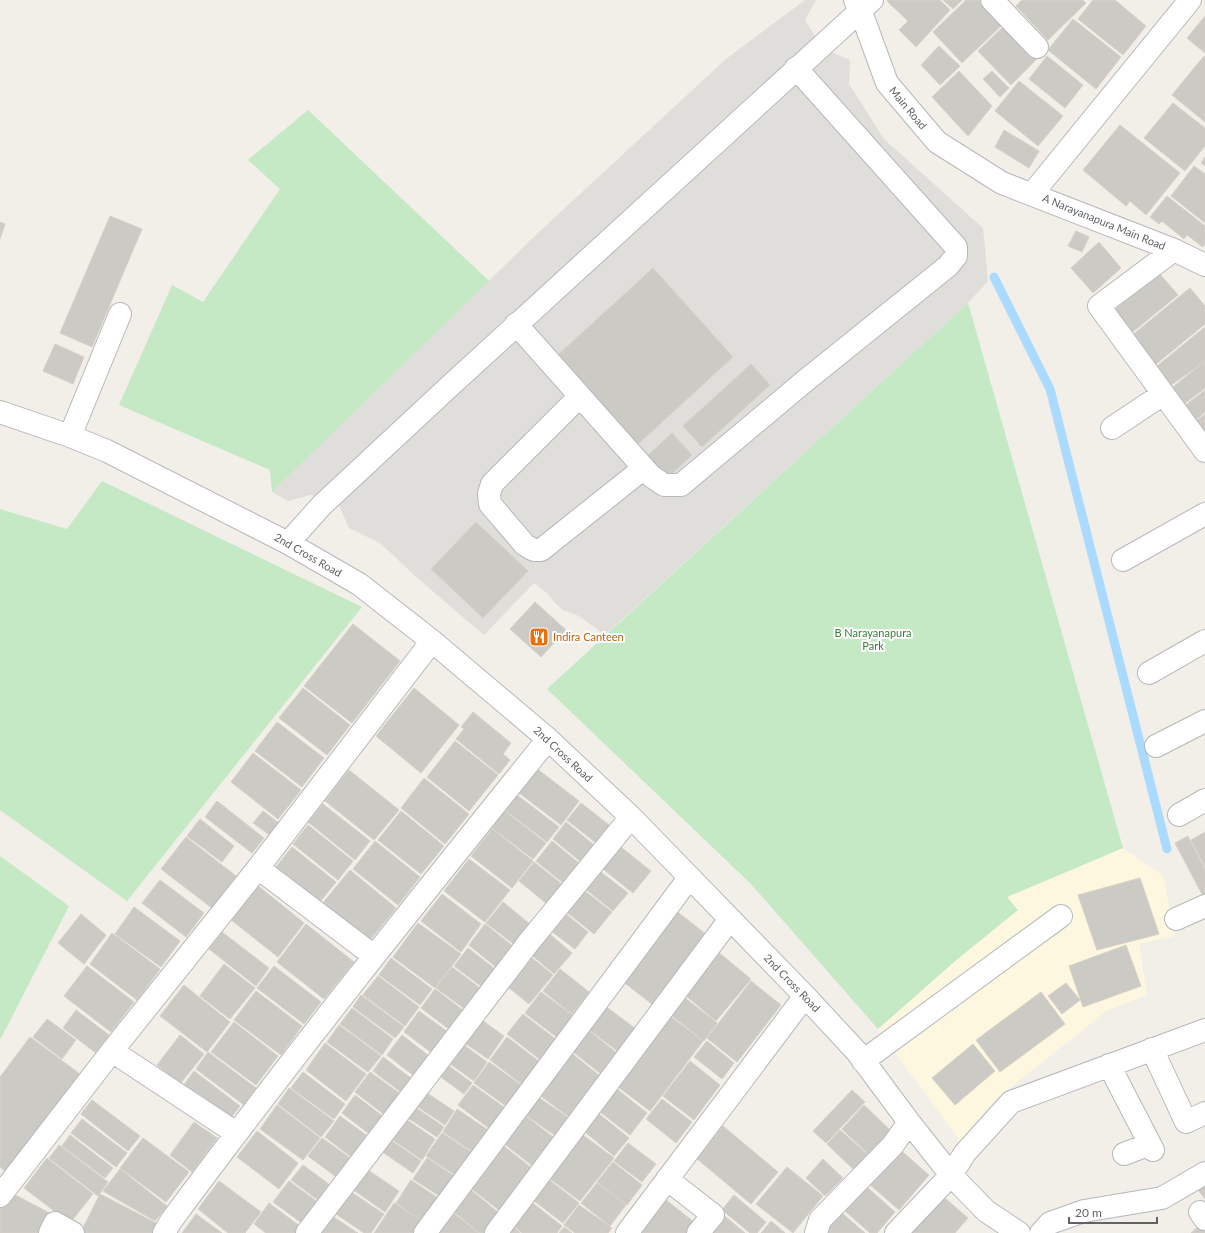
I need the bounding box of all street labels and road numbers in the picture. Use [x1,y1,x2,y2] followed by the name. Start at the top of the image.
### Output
[887,84,930,132] street label: Main Road
[1041,191,1168,252] street label: A Narayanapura Main Road
[272,530,344,579] street label: 2nd Cross Road
[531,723,595,784] street label: 2nd Cross Road
[761,951,823,1014] street label: 2nd Cross Road

